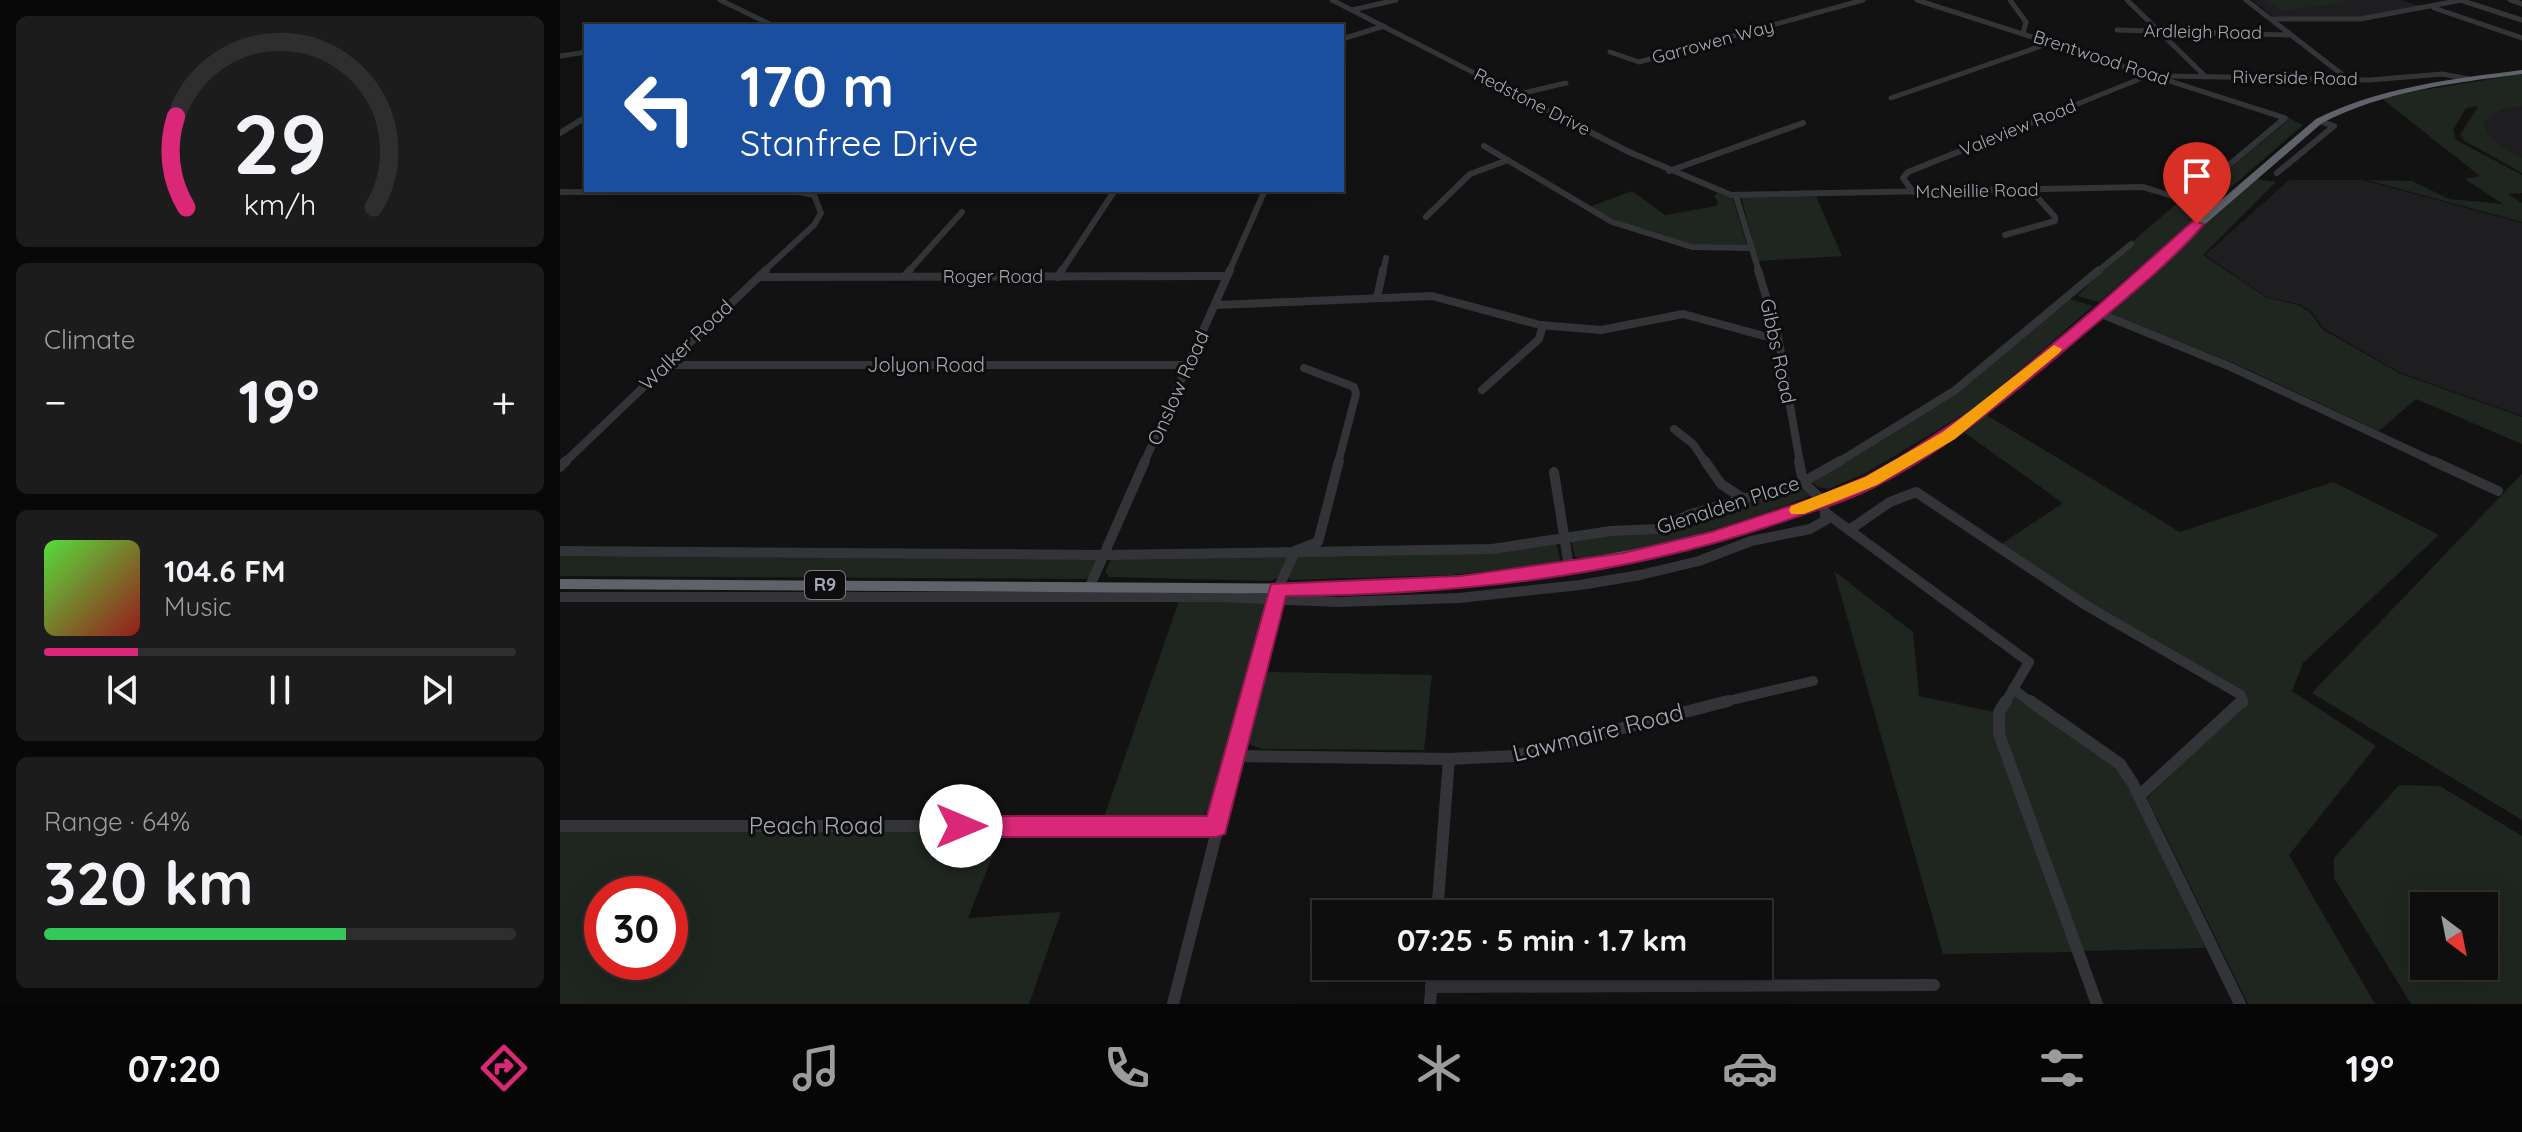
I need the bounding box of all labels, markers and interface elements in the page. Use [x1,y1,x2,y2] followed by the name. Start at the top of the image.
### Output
[1649,14,1776,69] street label: Garrowen Way
[2144,19,2262,44] street label: Ardleigh Road
[2030,25,2172,90] street label: Brentwood Road
[740,51,894,121] text: 170 m
[608,56,712,160] icon: left
[1470,62,1594,141] street label: Redstone Drive
[2232,65,2358,90] street label: Riverside Road
[233,90,327,194] text: 29
[1956,94,2079,161] street label: Valeview Road
[740,120,978,165] text: Stanfree Drive
[2163,142,2231,224] pin
[2175,154,2219,198] icon: arrive
[1915,178,2039,203] street label: McNeillie Road
[244,186,316,222] text: km/h
[943,265,1043,288] street label: Roger Road
[634,294,738,395] street label: Walker Road
[1755,296,1802,406] street label: Gibbs Road
[44,323,135,356] text: Climate
[1141,327,1214,449] street label: Onslow Road
[867,352,985,377] street label: Jolyon Road
[239,363,320,438] text: 19°
[44,374,67,429] text: −
[491,374,516,429] text: +
[1653,470,1802,539] street label: Glenalden Place
[164,552,286,590] text: 104.6 FM
[805,571,845,599] road number: R9
[164,590,232,623] text: Music
[101,668,145,712] icon: previous
[258,668,302,712] icon: pause
[415,668,459,712] icon: next
[1509,696,1686,768] street label: Lawmaire Road
[919,784,1003,868] position arrow
[44,805,190,838] text: Range · 64%
[749,810,883,840] street label: Peach Road
[44,845,253,920] text: 320 km
[584,876,688,980] speed limit sign: 30
[2410,892,2498,980] north arrow
[2410,892,2498,980] map controls
[1397,921,1687,959] text: 07:25 · 5 min · 1.7 km
[476,1040,532,1096] icon: directions
[788,1040,844,1096] icon: music
[1099,1040,1155,1096] icon: phone
[1411,1040,1467,1096] icon: climate
[1722,1040,1778,1096] icon: car
[2034,1040,2090,1096] icon: filters
[128,1046,221,1091] text: 07:20
[2346,1046,2394,1091] text: 19°

